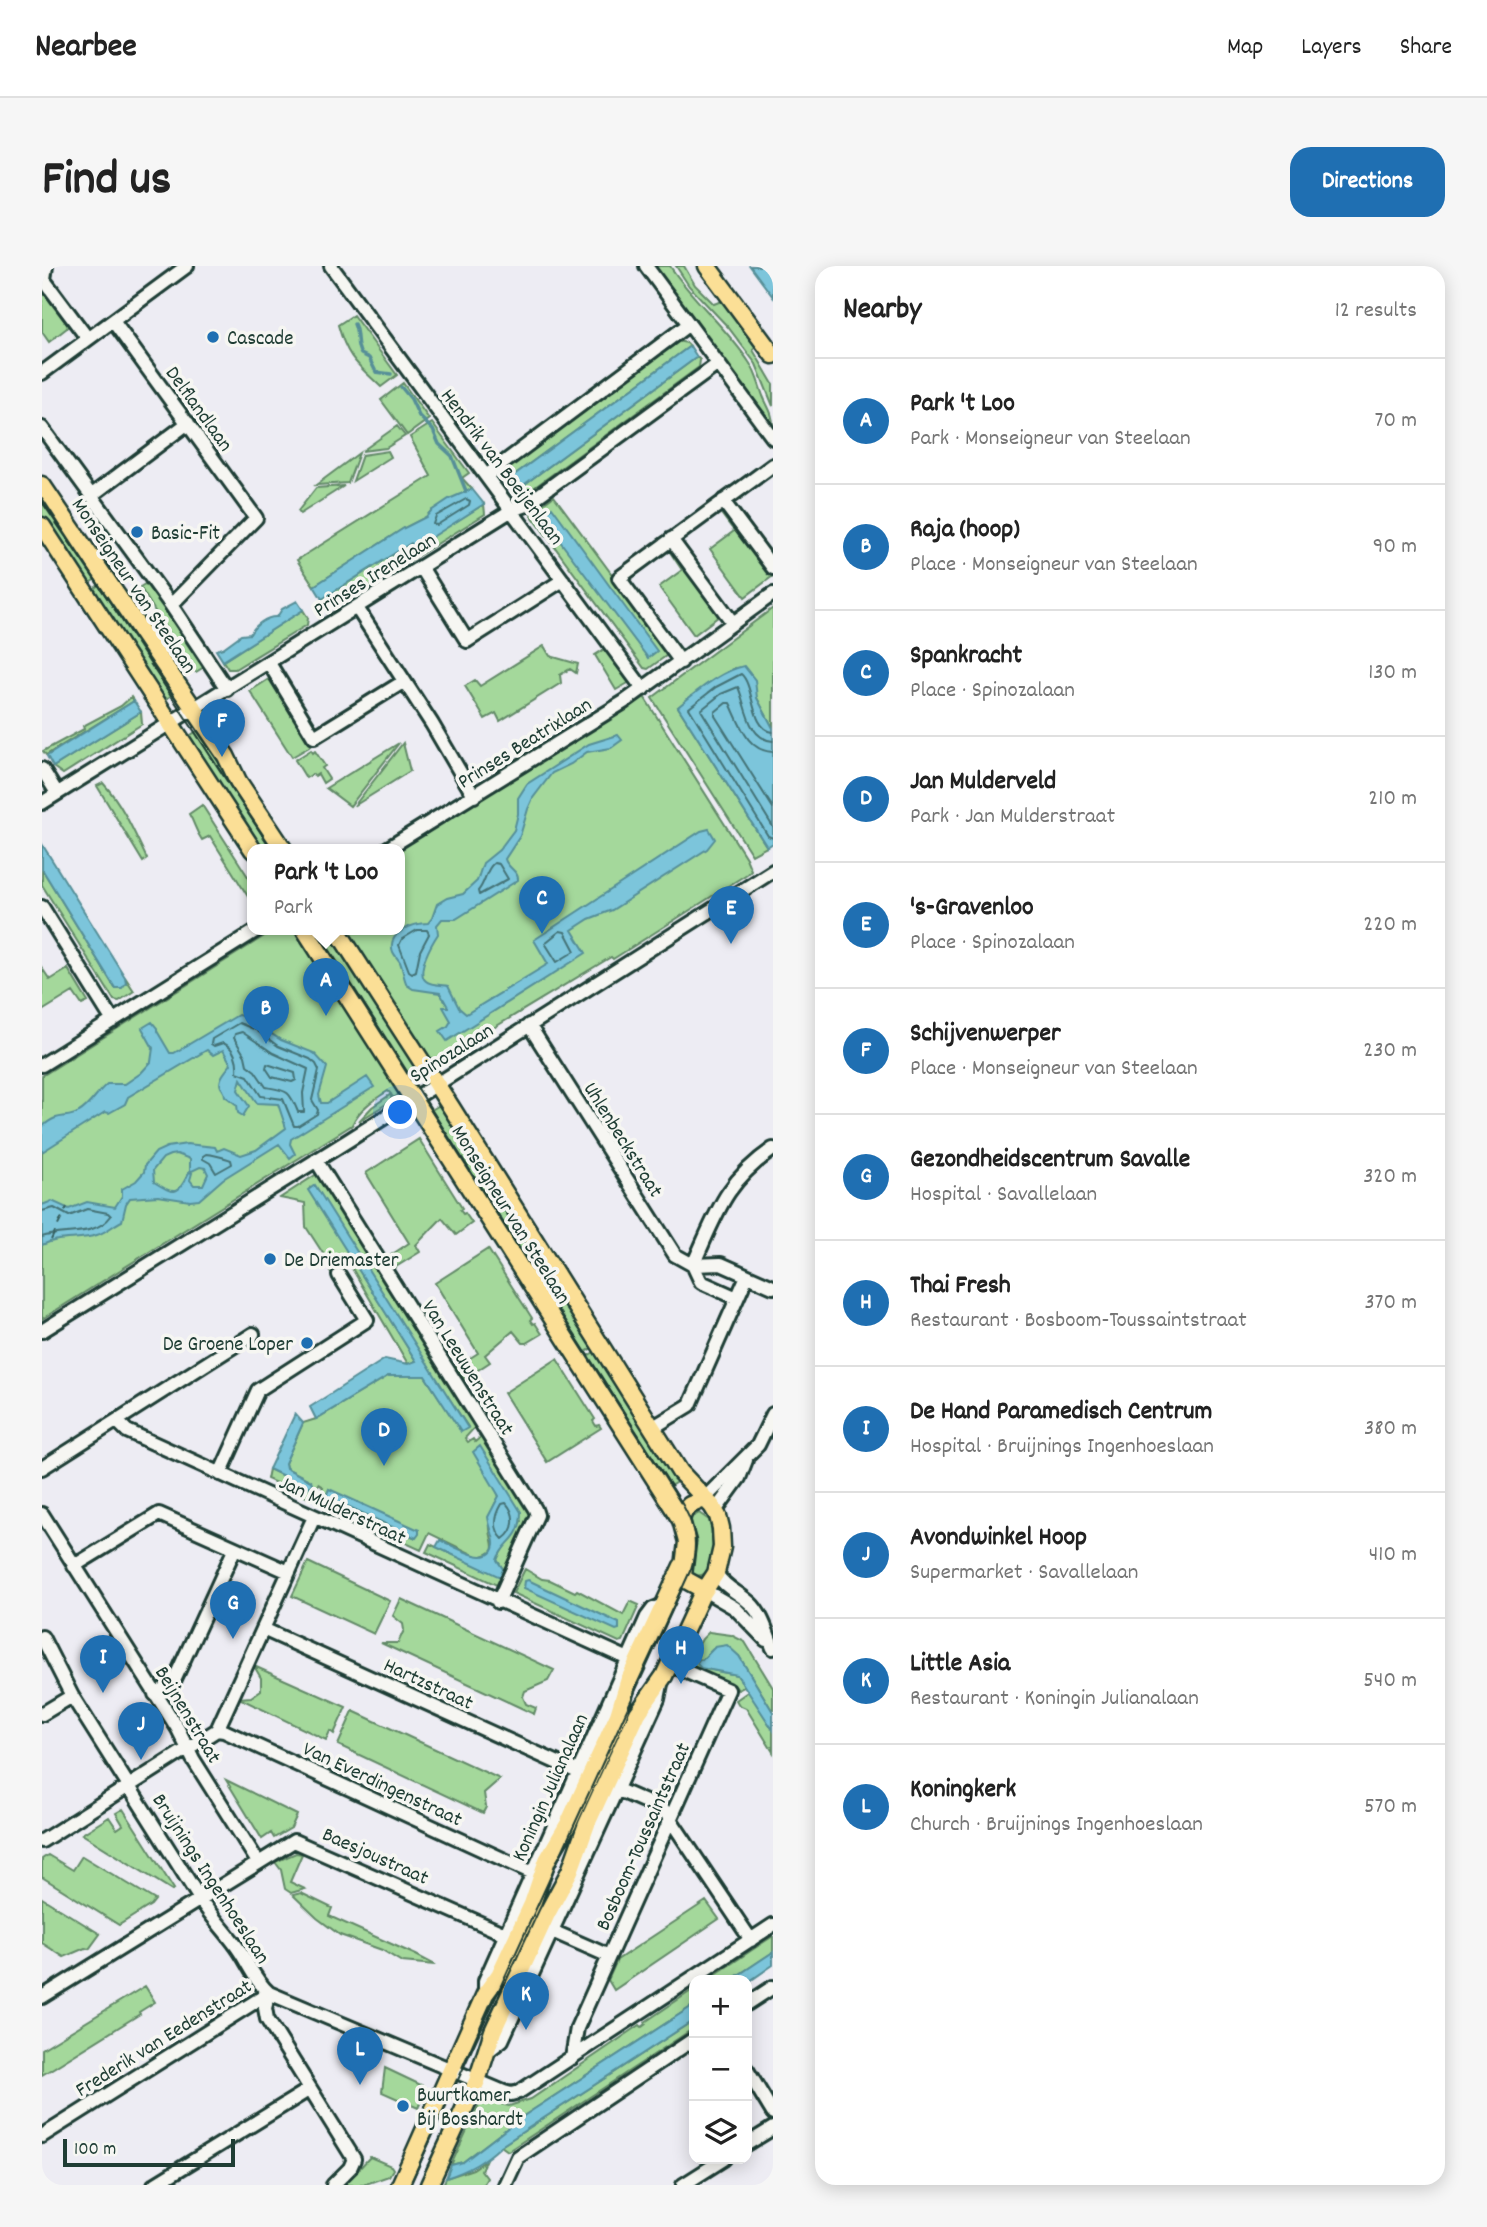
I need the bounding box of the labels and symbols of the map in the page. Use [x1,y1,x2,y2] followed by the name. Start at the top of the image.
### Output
[227,325,293,355] place label: Cascade
[205,329,221,345] marker: Cascade
[156,361,239,459] street label: Delflandlaan
[432,383,569,552] street label: Hendrik van Boeijenlaan
[62,493,203,680] street label: Monseigneur van Steelaan
[151,520,220,550] place label: Basic-Fit
[129,524,145,540] marker: Basic-Fit
[308,527,443,626] street label: Prinses Irenelaan
[453,691,599,798] street label: Prinses Beatrixlaan
[199,699,245,757] pin: F
[519,876,565,934] pin: C
[708,886,754,944] pin: E
[303,958,349,1016] pin: A
[243,986,289,1044] pin: B
[405,1017,500,1092] street label: Spinozalaan
[574,1077,669,1204] street label: Uhlenbeckstraat
[383,1095,417,1129] your location
[442,1120,577,1311] street label: Monseigneur van Steelaan
[284,1247,399,1277] place label: De Driemaster
[262,1251,278,1267] marker: De Driemaster
[413,1295,520,1442] street label: Van Leeuwenstraat
[163,1331,293,1361] place label: De Groene Loper
[299,1335,315,1351] marker: De Groene Loper
[361,1408,407,1466] pin: D
[273,1469,410,1554] street label: Jan Mulderstraat
[210,1581,256,1639] pin: G
[658,1626,704,1684] pin: H
[80,1635,126,1693] pin: I
[378,1652,478,1720] street label: Hartzstraat
[145,1661,227,1770] street label: Beijnenstraat
[118,1702,164,1760] pin: J
[506,1709,598,1867] street label: Koningin Julianalaan
[297,1736,467,1836] street label: Van Everdingenstraat
[590,1738,700,1936] street label: Bosboom-Toussaintstraat
[143,1788,276,1971] street label: Bruijnings Ingenhoeslaan
[317,1821,433,1895] street label: Baesjoustraat
[503,1972,549,2030] pin: K
[71,1973,259,2106] street label: Frederik van Eedenstraat
[337,2027,383,2085] pin: L
[417,2082,523,2136] place label: Buurtkamer Bij Bosshardt
[395,2098,411,2114] marker: Buurtkamer Bij Bosshardt
[63,2136,234,2168] scale bar

